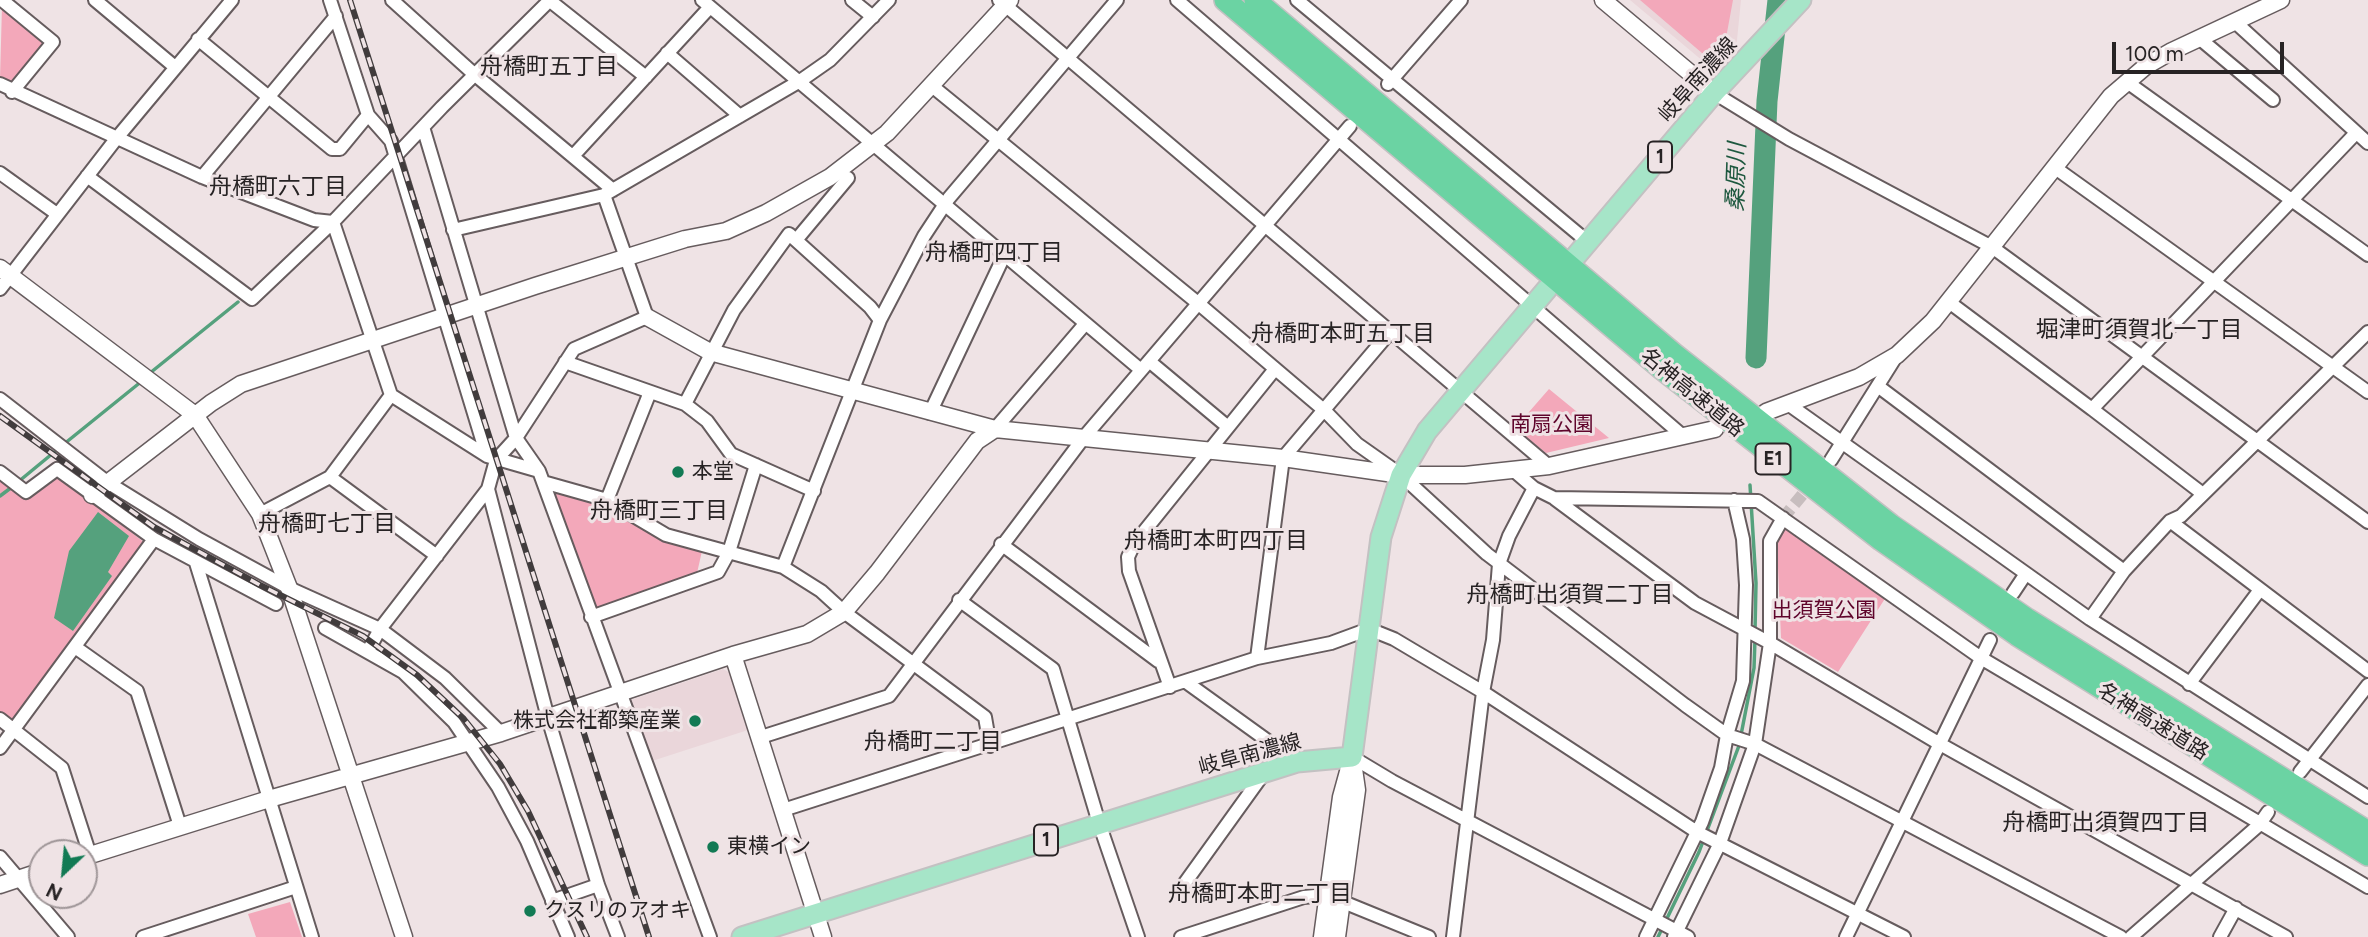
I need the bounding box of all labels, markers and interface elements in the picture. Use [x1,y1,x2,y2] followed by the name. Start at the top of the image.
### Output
[2116,28,2288,72] scale bar
[1654,33,1742,127] street label: 岐阜南濃線
[2125,41,2184,66] text: 100 m
[480,53,618,81] district label: 舟橋町五丁目
[1648,141,1672,172] road number: 1
[1722,142,1752,212] water label: 桑原川
[209,173,347,201] district label: 舟橋町六丁目
[925,239,1063,267] district label: 舟橋町四丁目
[2036,316,2242,344] district label: 堀津町須賀北一丁目
[1251,320,1435,348] district label: 舟橋町本町五丁目
[1635,344,1749,442] street label: 名神高速道路
[1510,412,1594,438] park label: 南扇公園
[1756,444,1790,474] road number: E1
[692,459,734,485] place label: 本堂
[670,464,686,480] marker: 本堂
[590,497,728,525] district label: 舟橋町三丁目
[258,510,396,538] district label: 舟橋町七丁目
[1124,527,1308,555] district label: 舟橋町本町四丁目
[1467,581,1673,609] district label: 舟橋町出須賀二丁目
[1772,598,1876,624] park label: 出須賀公園
[2093,678,2213,766] street label: 名神高速道路
[513,708,681,734] place label: 株式会社都築産業
[687,713,703,729] marker: 株式会社都築産業
[864,728,1002,756] district label: 舟橋町二丁目
[1196,729,1304,781] street label: 岐阜南濃線
[2003,809,2209,837] district label: 舟橋町出須賀四丁目
[1034,824,1058,856] road number: 1
[727,834,811,860] place label: 東横イン
[28,839,98,909] north arrow
[705,839,721,855] marker: 東横イン
[43,878,66,905] text: N
[1168,880,1352,908] district label: 舟橋町本町二丁目
[544,898,691,924] place label: クスリのアオキ
[522,903,538,919] marker: クスリのアオキ

